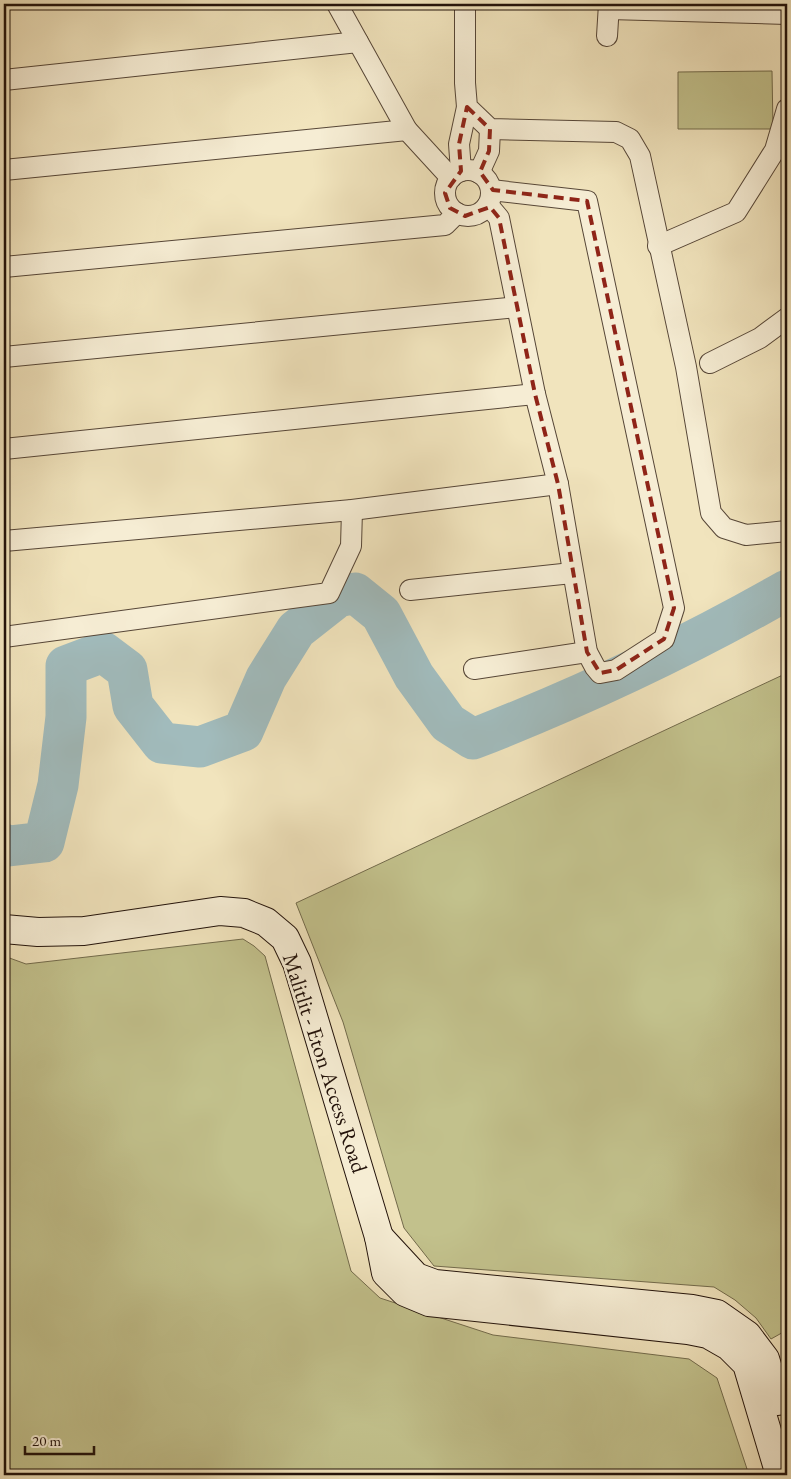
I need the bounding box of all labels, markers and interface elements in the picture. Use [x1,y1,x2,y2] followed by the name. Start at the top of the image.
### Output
[276,949,375,1177] street label: Malitlit - Eton Access Road
[25,1424,94,1456] scale bar
[32,1431,61,1450] text: 20 m

